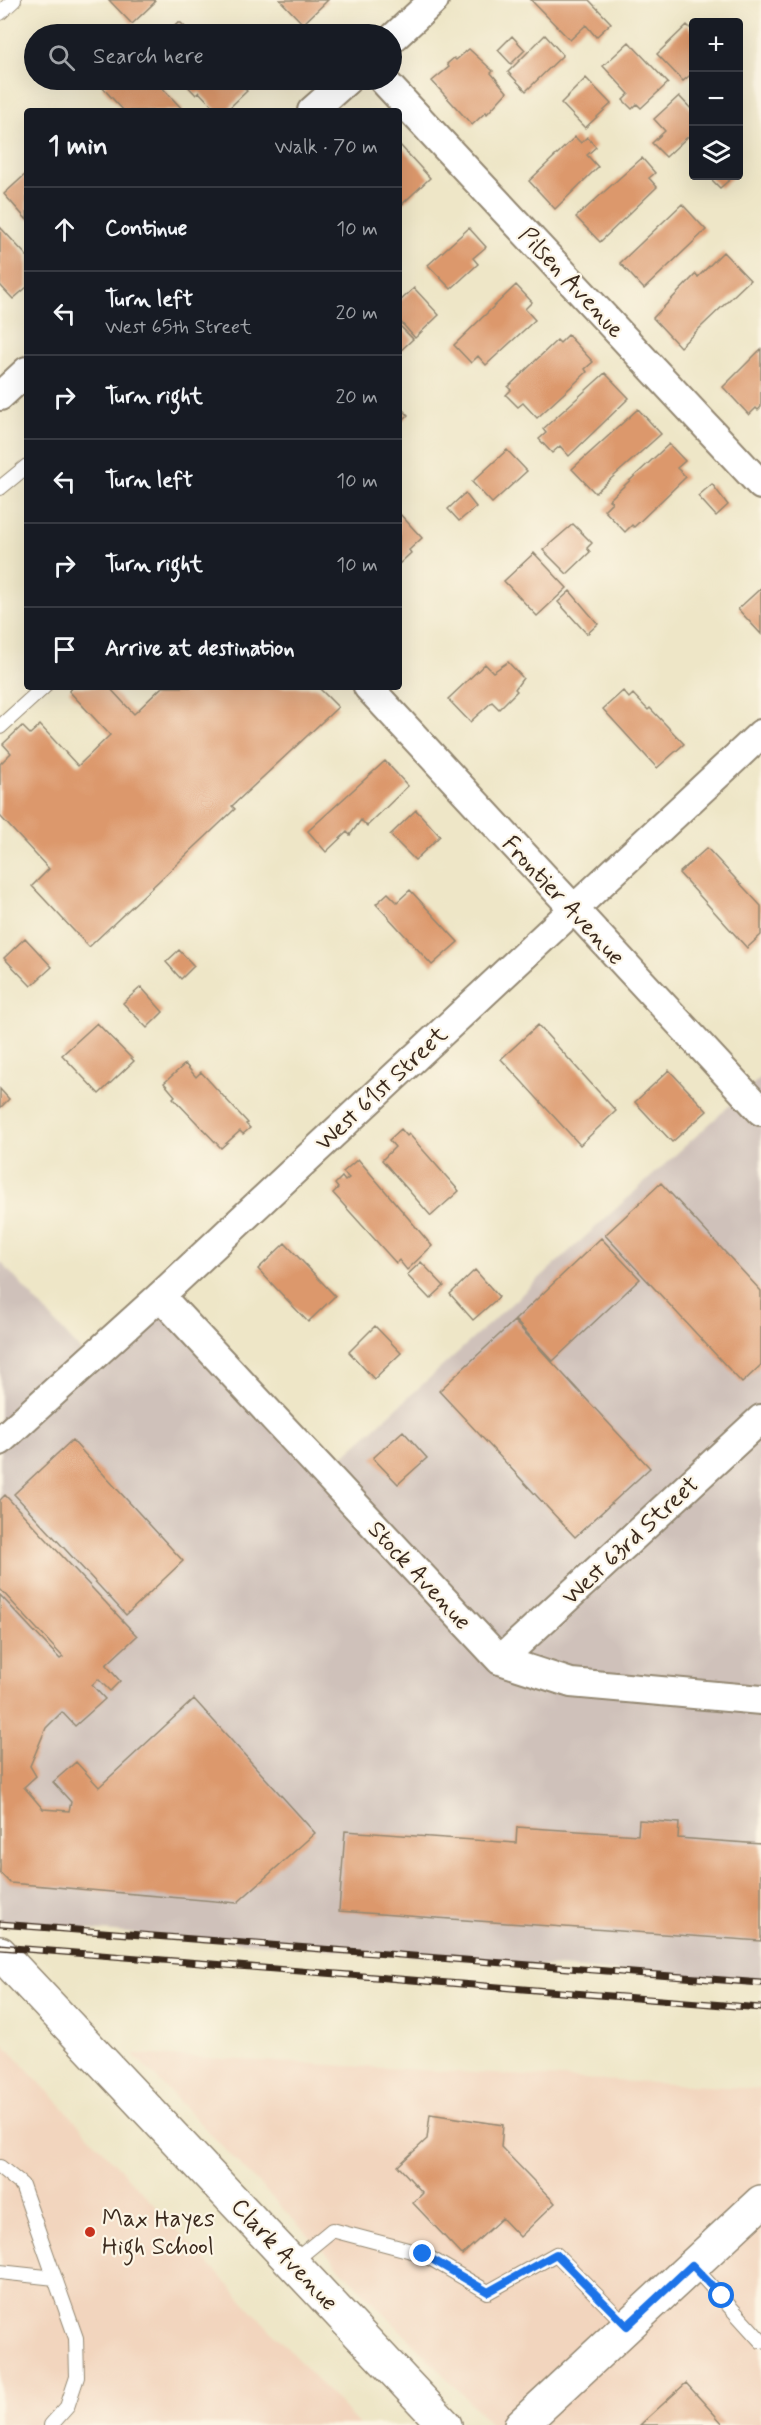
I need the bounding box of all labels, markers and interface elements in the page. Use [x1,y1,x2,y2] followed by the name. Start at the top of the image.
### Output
[689,18,743,180] map controls
[689,18,743,72] button: +
[24,24,402,90] search box
[45,41,78,74] icon: search
[93,43,204,71] text: Search here
[689,72,743,126] button: −
[689,126,743,180] button: layers
[48,130,108,164] text: 1 min
[275,134,378,161] text: Walk · 70 m
[48,213,81,246] icon: ahead
[105,215,187,243] text: Continue
[336,216,378,243] text: 10 m
[511,221,631,345] street label: Pilsen Avenue
[105,286,193,314] text: Turn left
[48,297,81,330] icon: left
[335,300,378,327] text: 20 m
[105,314,252,341] text: West 65th Street
[48,381,81,414] icon: right
[105,383,203,411] text: Turn right
[335,384,378,411] text: 20 m
[48,465,81,498] icon: left
[105,467,193,495] text: Turn left
[336,468,378,495] text: 10 m
[48,549,81,582] icon: right
[105,551,203,579] text: Turn right
[336,552,378,579] text: 10 m
[48,633,81,666] icon: arrive
[105,635,295,663] text: Arrive at destination
[495,830,631,972] street label: Frontier Avenue
[309,1020,455,1158] street label: West 61st Street
[556,1470,706,1613] street label: West 63rd Street
[360,1515,477,1637] street label: Stock Avenue
[224,2192,344,2318] street label: Clark Avenue
[102,2204,215,2266] place label: Max Hayes High School
[83,2225,97,2239] marker: Max Hayes High School
[409,2240,435,2266] route end
[708,2282,734,2308] route start

